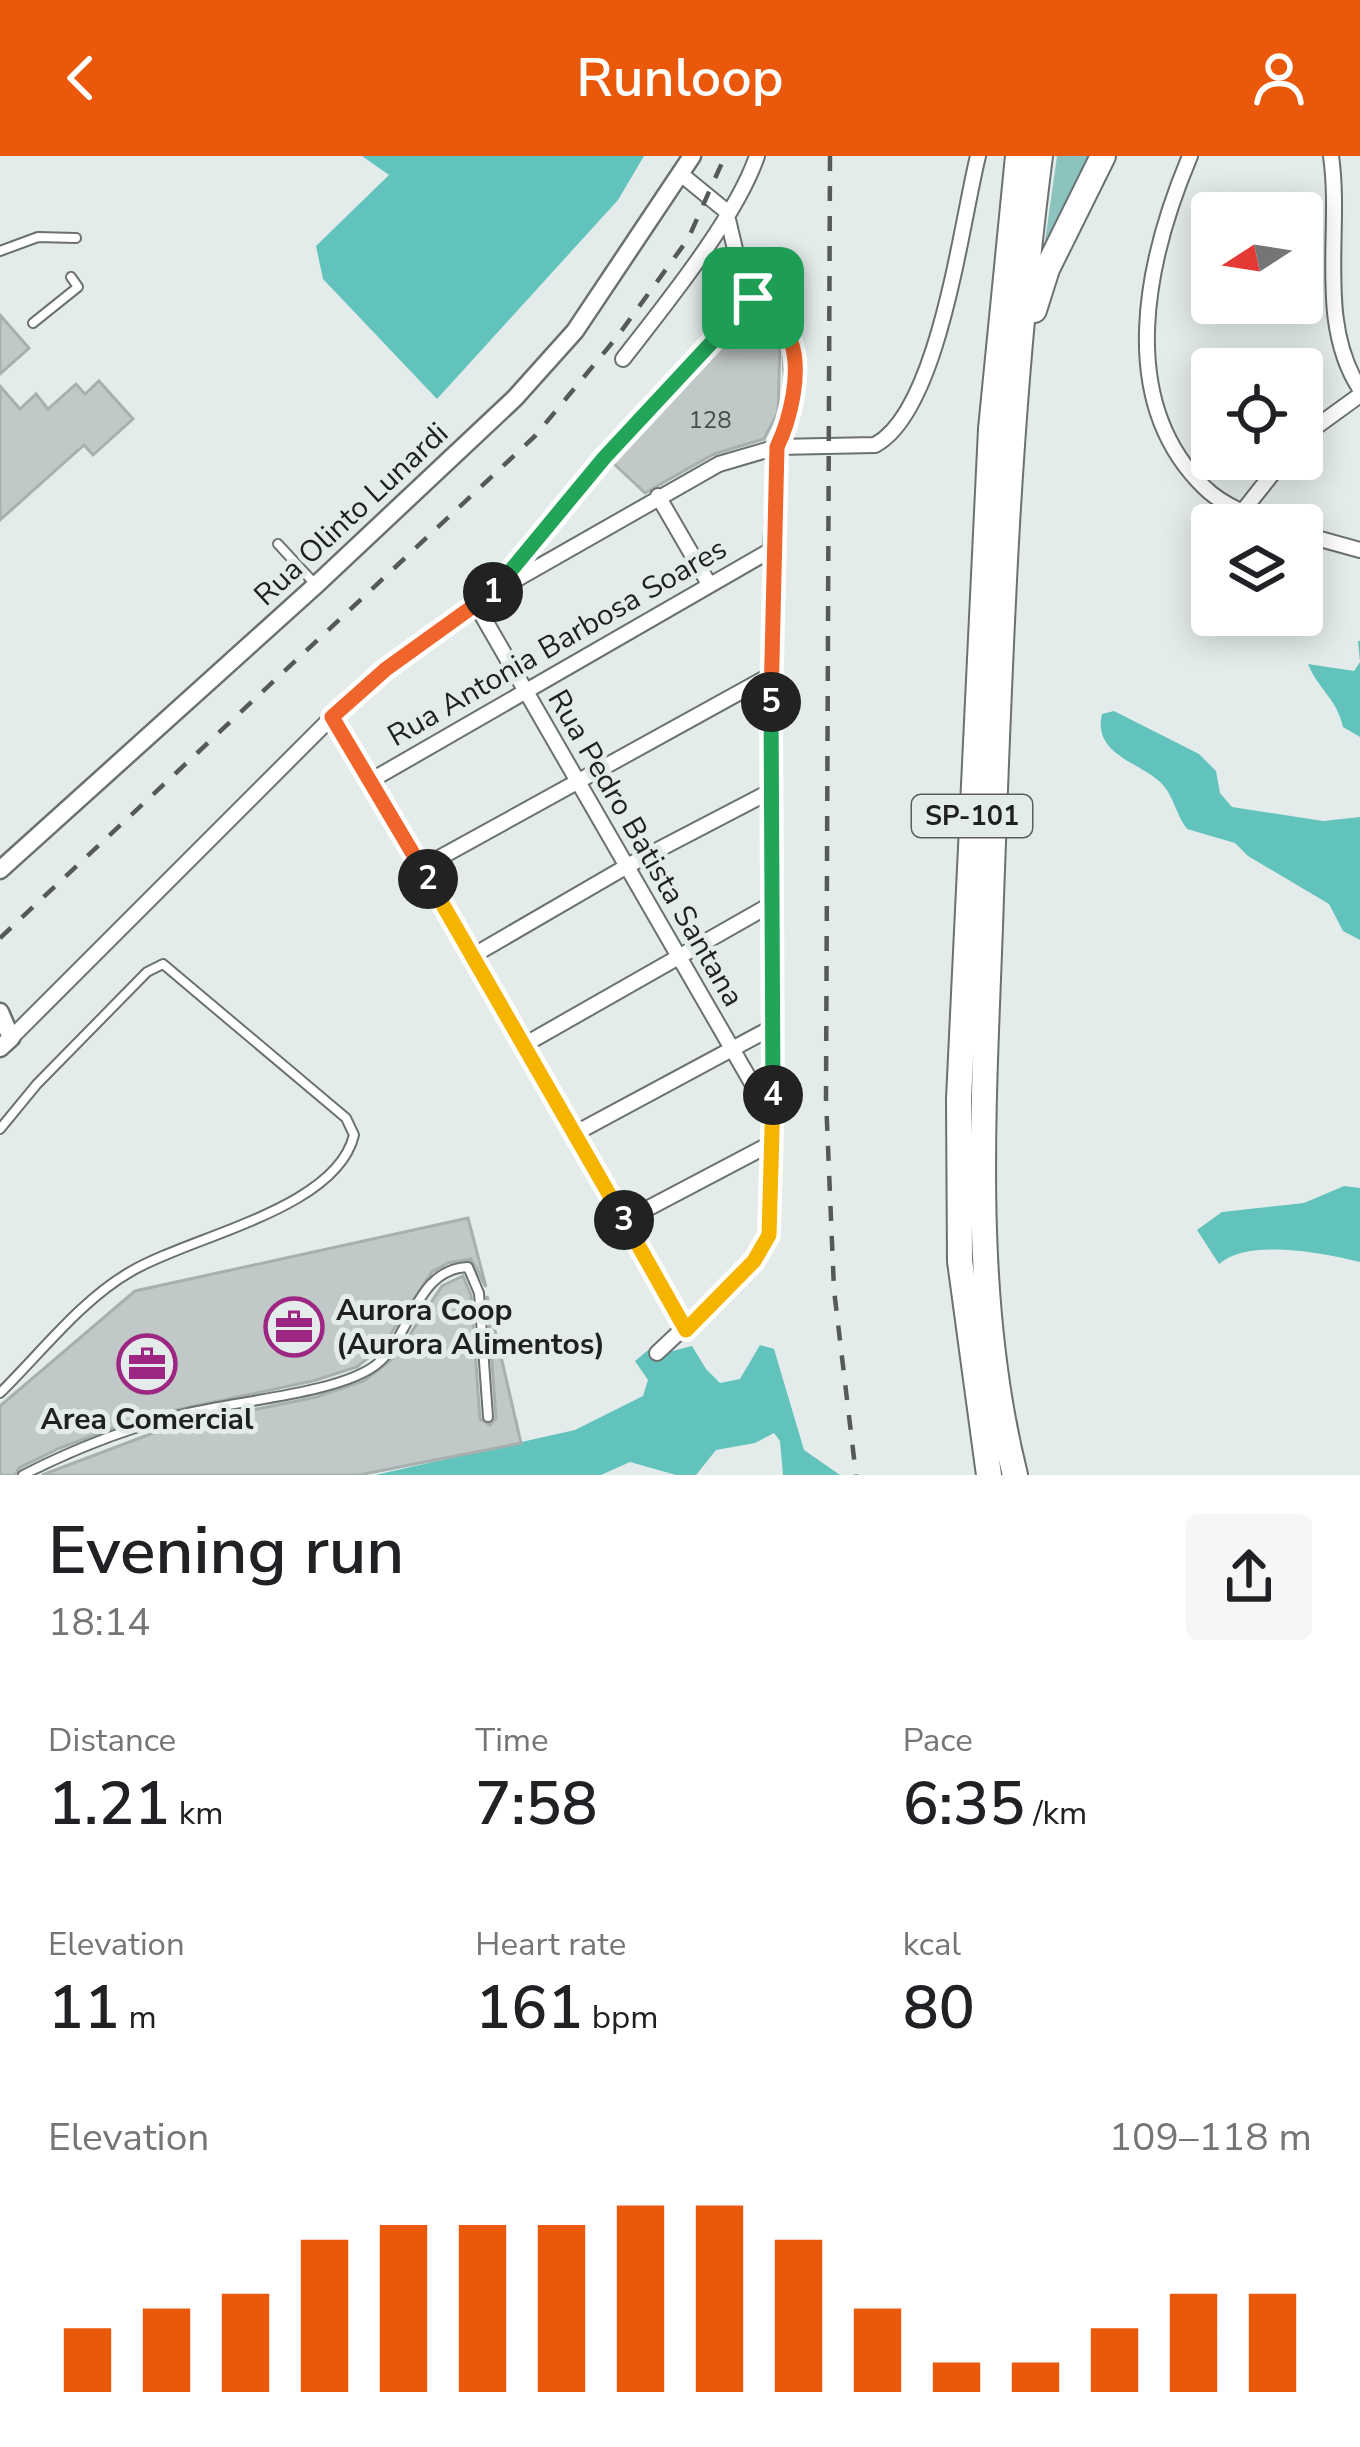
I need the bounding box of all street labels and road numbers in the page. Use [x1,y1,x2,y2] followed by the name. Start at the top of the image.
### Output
[245,413,457,615] street label: Rua Olinto Lunardi
[380,528,734,756] street label: Rua Antonia Barbosa Soares
[538,682,753,1014] street label: Rua Pedro Batista Santana
[912,795,1032,837] road number: SP-101

